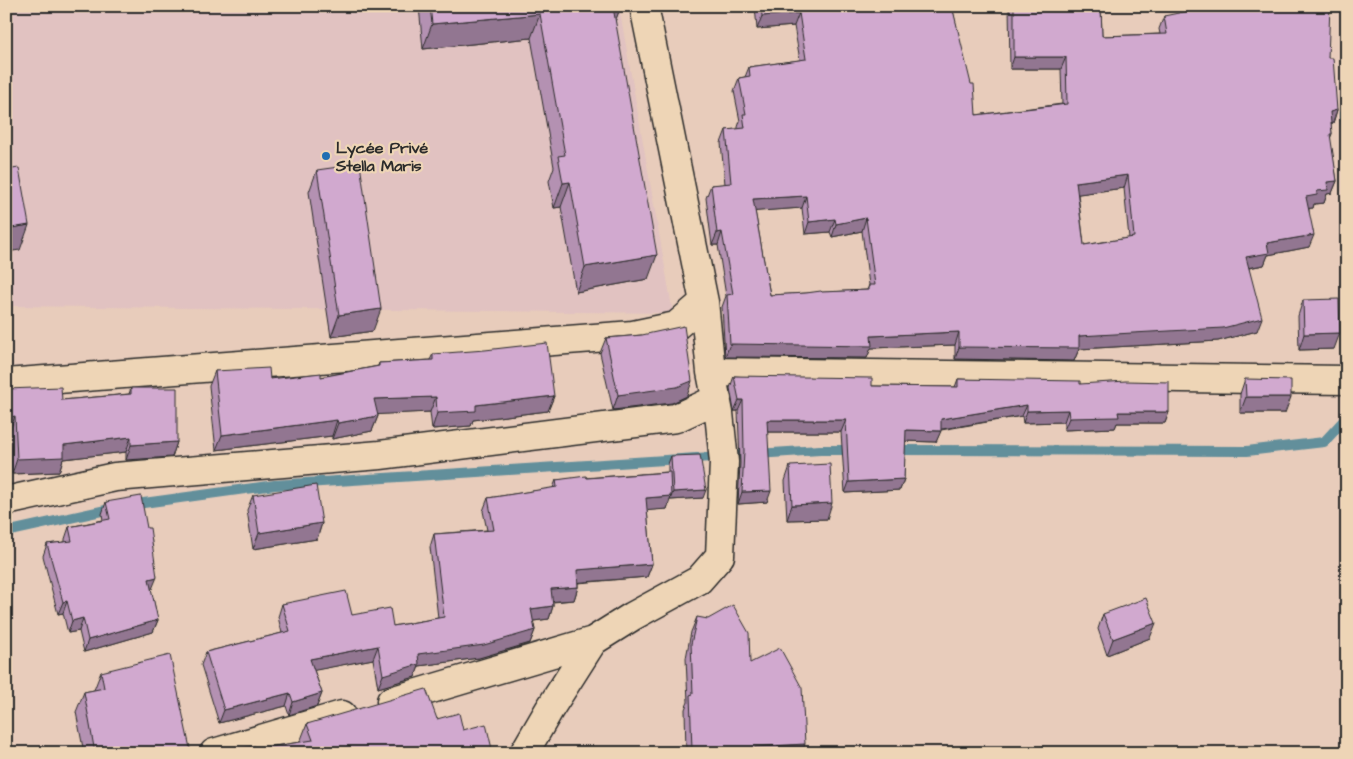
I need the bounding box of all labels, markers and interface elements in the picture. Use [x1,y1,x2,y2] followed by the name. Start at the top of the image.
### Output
[335,137,428,177] place label: Lycée Privé Stella Maris
[320,150,332,162] marker: Lycée Privé Stella Maris

